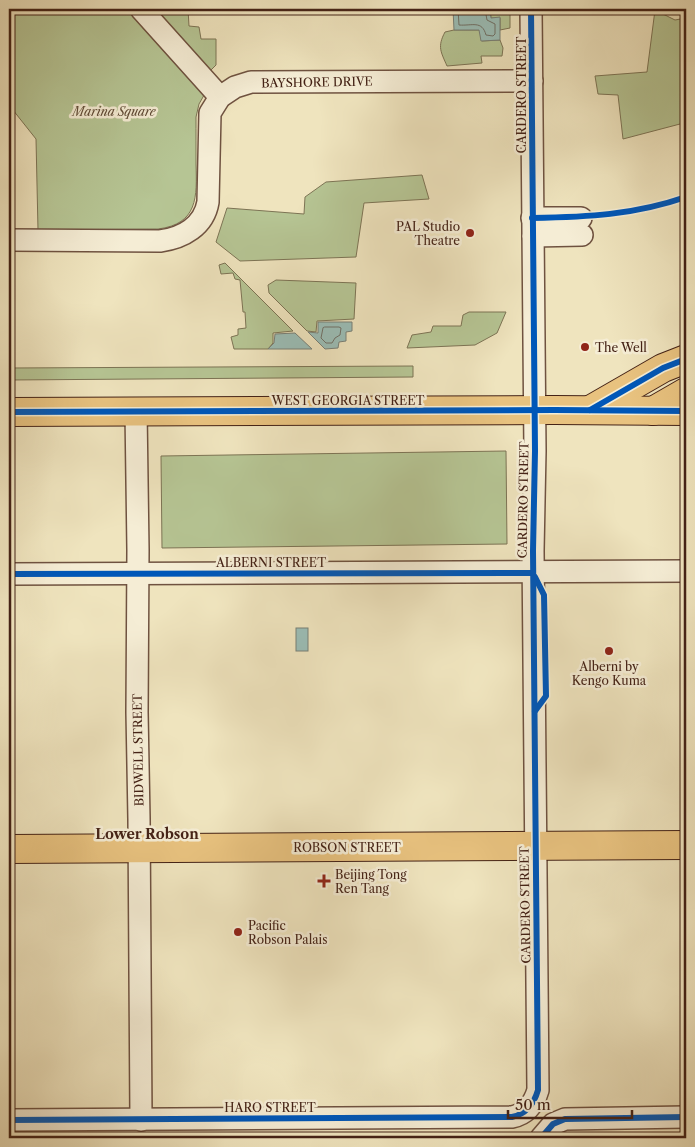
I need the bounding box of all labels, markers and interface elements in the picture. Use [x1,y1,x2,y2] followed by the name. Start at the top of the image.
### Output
[514,36,529,154] street label: CARDERO STREET
[261,74,373,90] street label: BAYSHORE DRIVE
[70,104,157,119] park label: Marina Square
[396,219,460,248] place label: PAL Studio Theatre
[464,227,476,239] marker: PAL Studio Theatre
[595,340,647,355] place label: The Well
[579,341,591,353] marker: The Well
[270,393,425,408] street label: WEST GEORGIA STREET
[514,441,532,559] street label: CARDERO STREET
[215,555,326,570] street label: ALBERNI STREET
[603,645,615,657] marker: Alberni by Kengo Kuma
[572,659,647,688] place label: Alberni by Kengo Kuma
[130,694,146,806] street label: BIDWELL STREET
[95,825,199,843] district label: Lower Robson
[293,840,401,855] street label: ROBSON STREET
[516,846,534,964] street label: CARDERO STREET
[335,867,407,896] place label: Beijing Tong Ren Tang
[317,874,331,888] marker: Beijing Tong Ren Tang
[248,918,327,947] place label: Pacific Robson Palais
[232,926,244,938] marker: Pacific Robson Palais
[508,1087,631,1119] scale bar
[515,1095,551,1114] text: 50 m
[224,1100,316,1115] street label: HARO STREET

